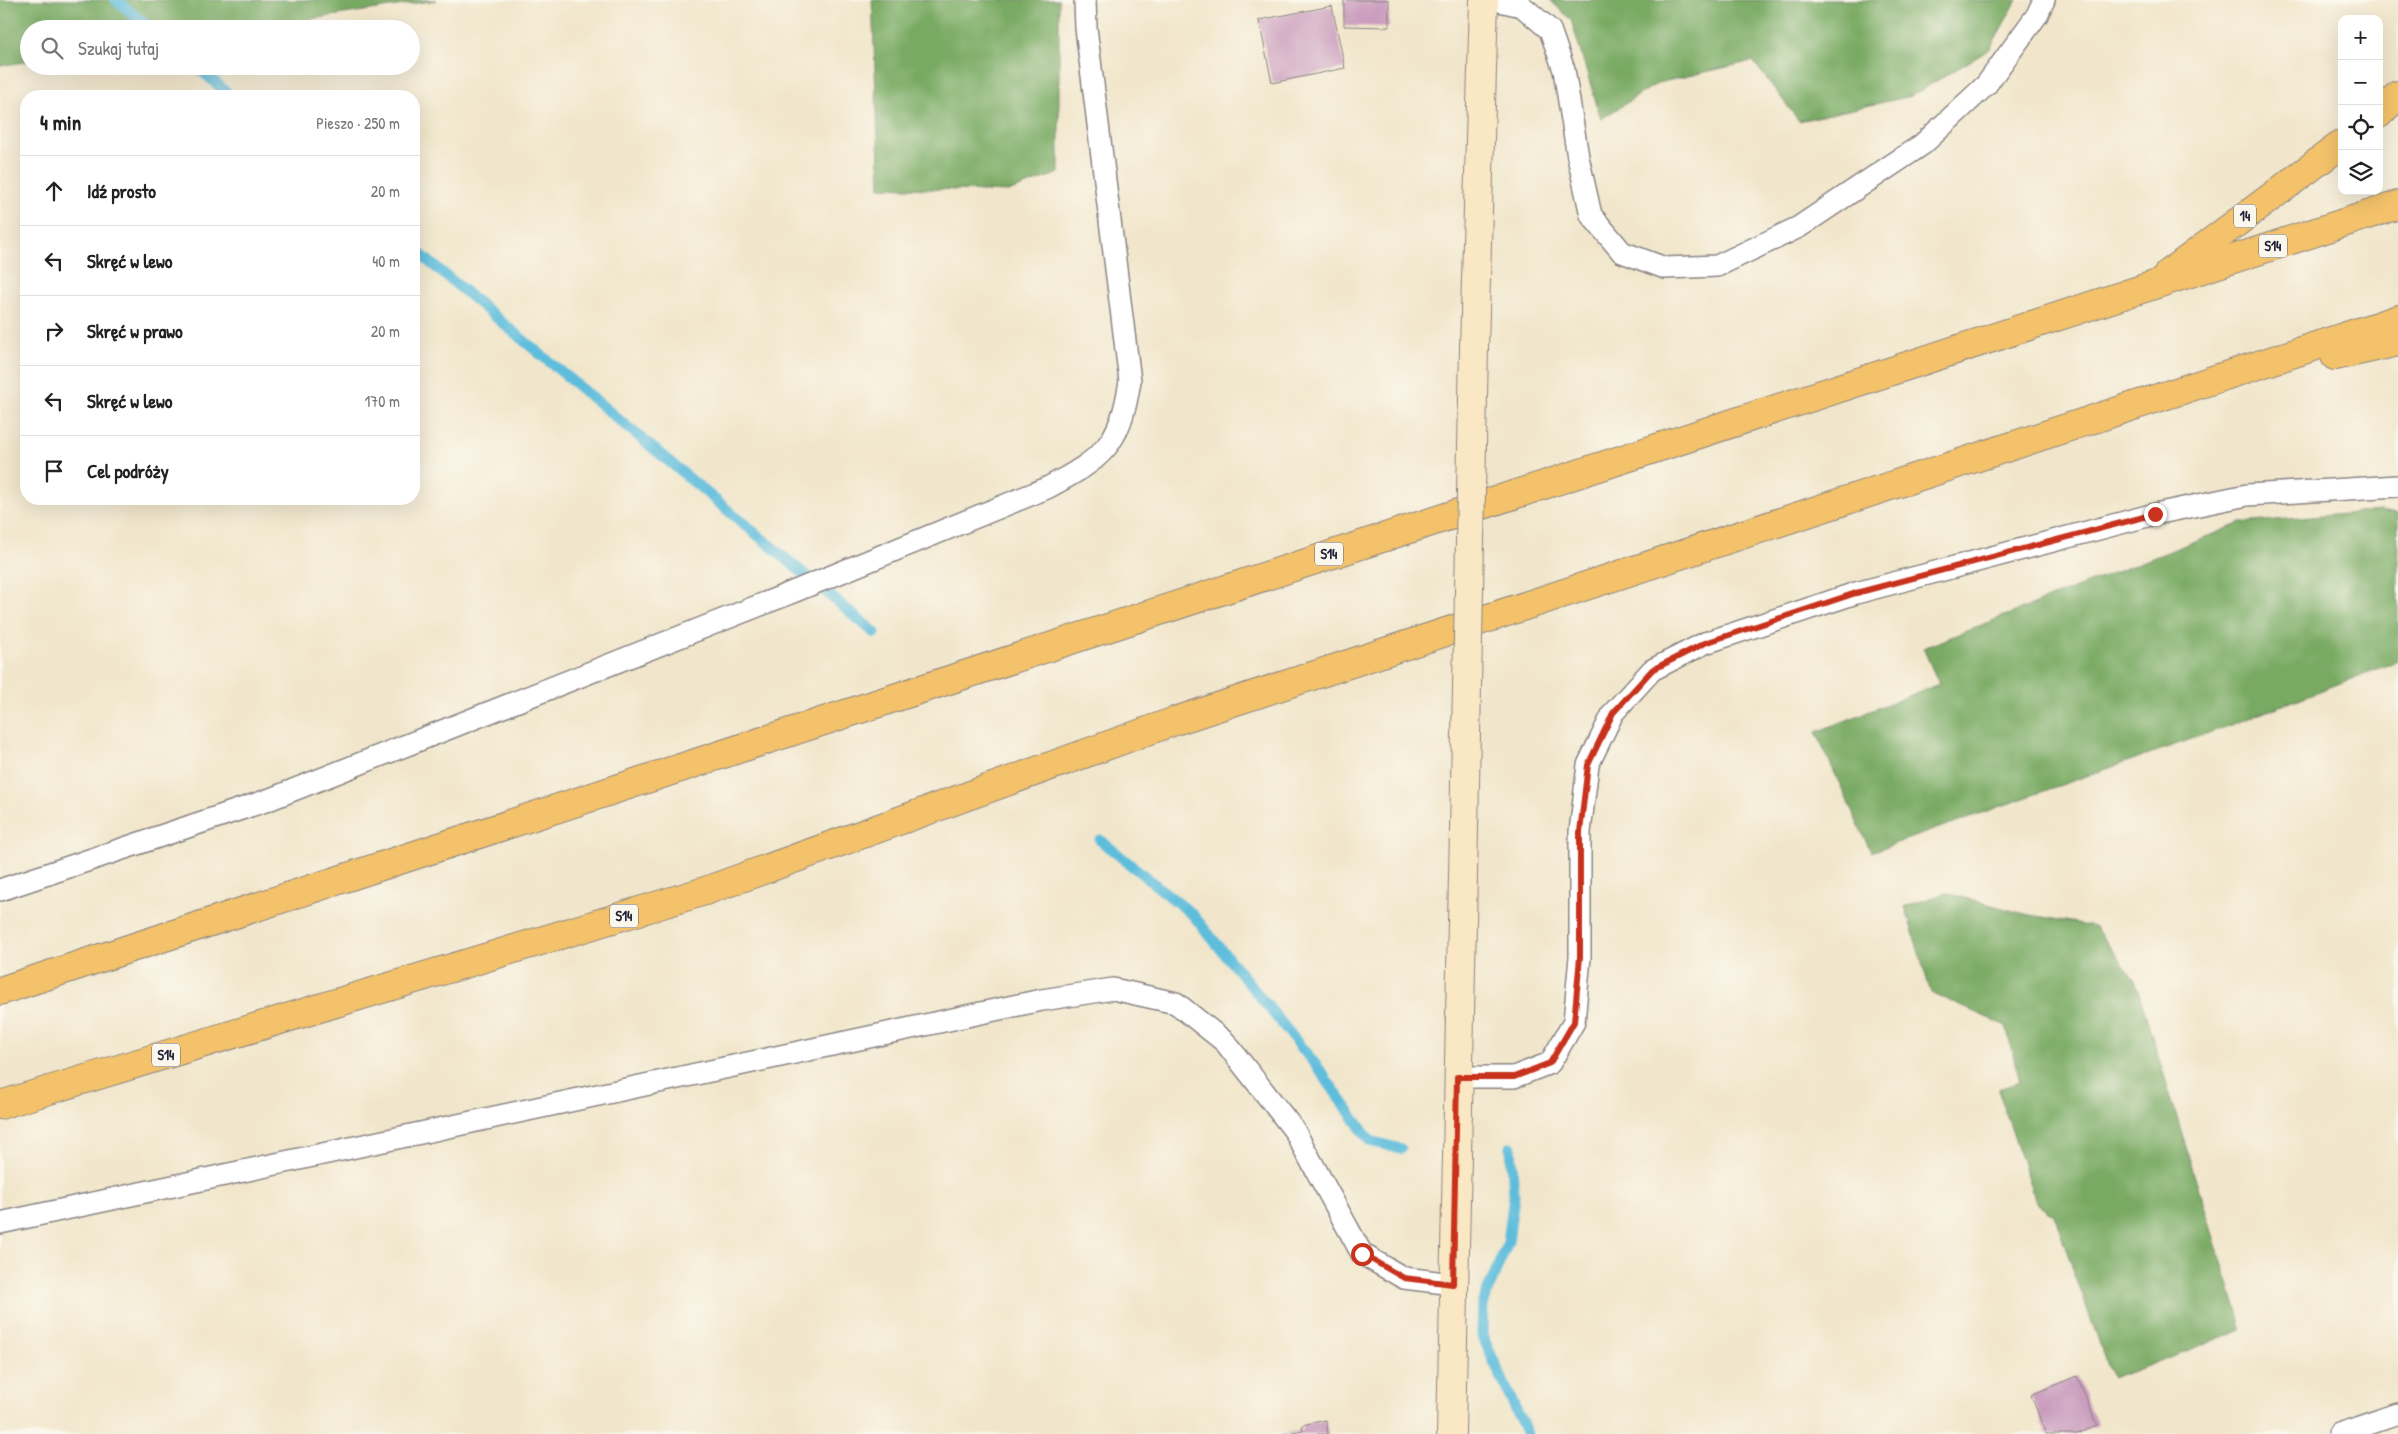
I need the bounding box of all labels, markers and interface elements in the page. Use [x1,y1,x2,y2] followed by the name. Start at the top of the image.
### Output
[2338,15,2383,195] map controls
[2338,15,2383,60] button: +
[20,20,420,75] search box
[38,34,66,62] icon: search
[78,35,159,61] text: Szukaj tutaj
[2338,60,2383,105] button: −
[2338,105,2383,150] button: locate
[40,108,81,137] text: 4 min
[316,112,400,134] text: Pieszo · 250 m
[2338,150,2383,195] button: layers
[40,177,68,205] icon: ahead
[87,178,156,204] text: Idź prosto
[371,180,400,202] text: 20 m
[2234,205,2256,228] road number: 14
[2259,235,2287,258] road number: S14
[40,247,68,275] icon: left
[87,248,172,274] text: Skręć w lewo
[372,250,400,272] text: 40 m
[40,317,68,345] icon: right
[87,318,183,344] text: Skręć w prawo
[371,320,400,342] text: 20 m
[40,387,68,415] icon: left
[87,388,172,414] text: Skręć w lewo
[365,390,400,412] text: 170 m
[40,457,68,485] icon: arrive
[87,458,169,484] text: Cel podróży
[2144,503,2167,526] route end
[1315,542,1343,566] road number: S14
[610,904,638,928] road number: S14
[152,1044,180,1066] road number: S14
[1351,1243,1374,1266] route start

